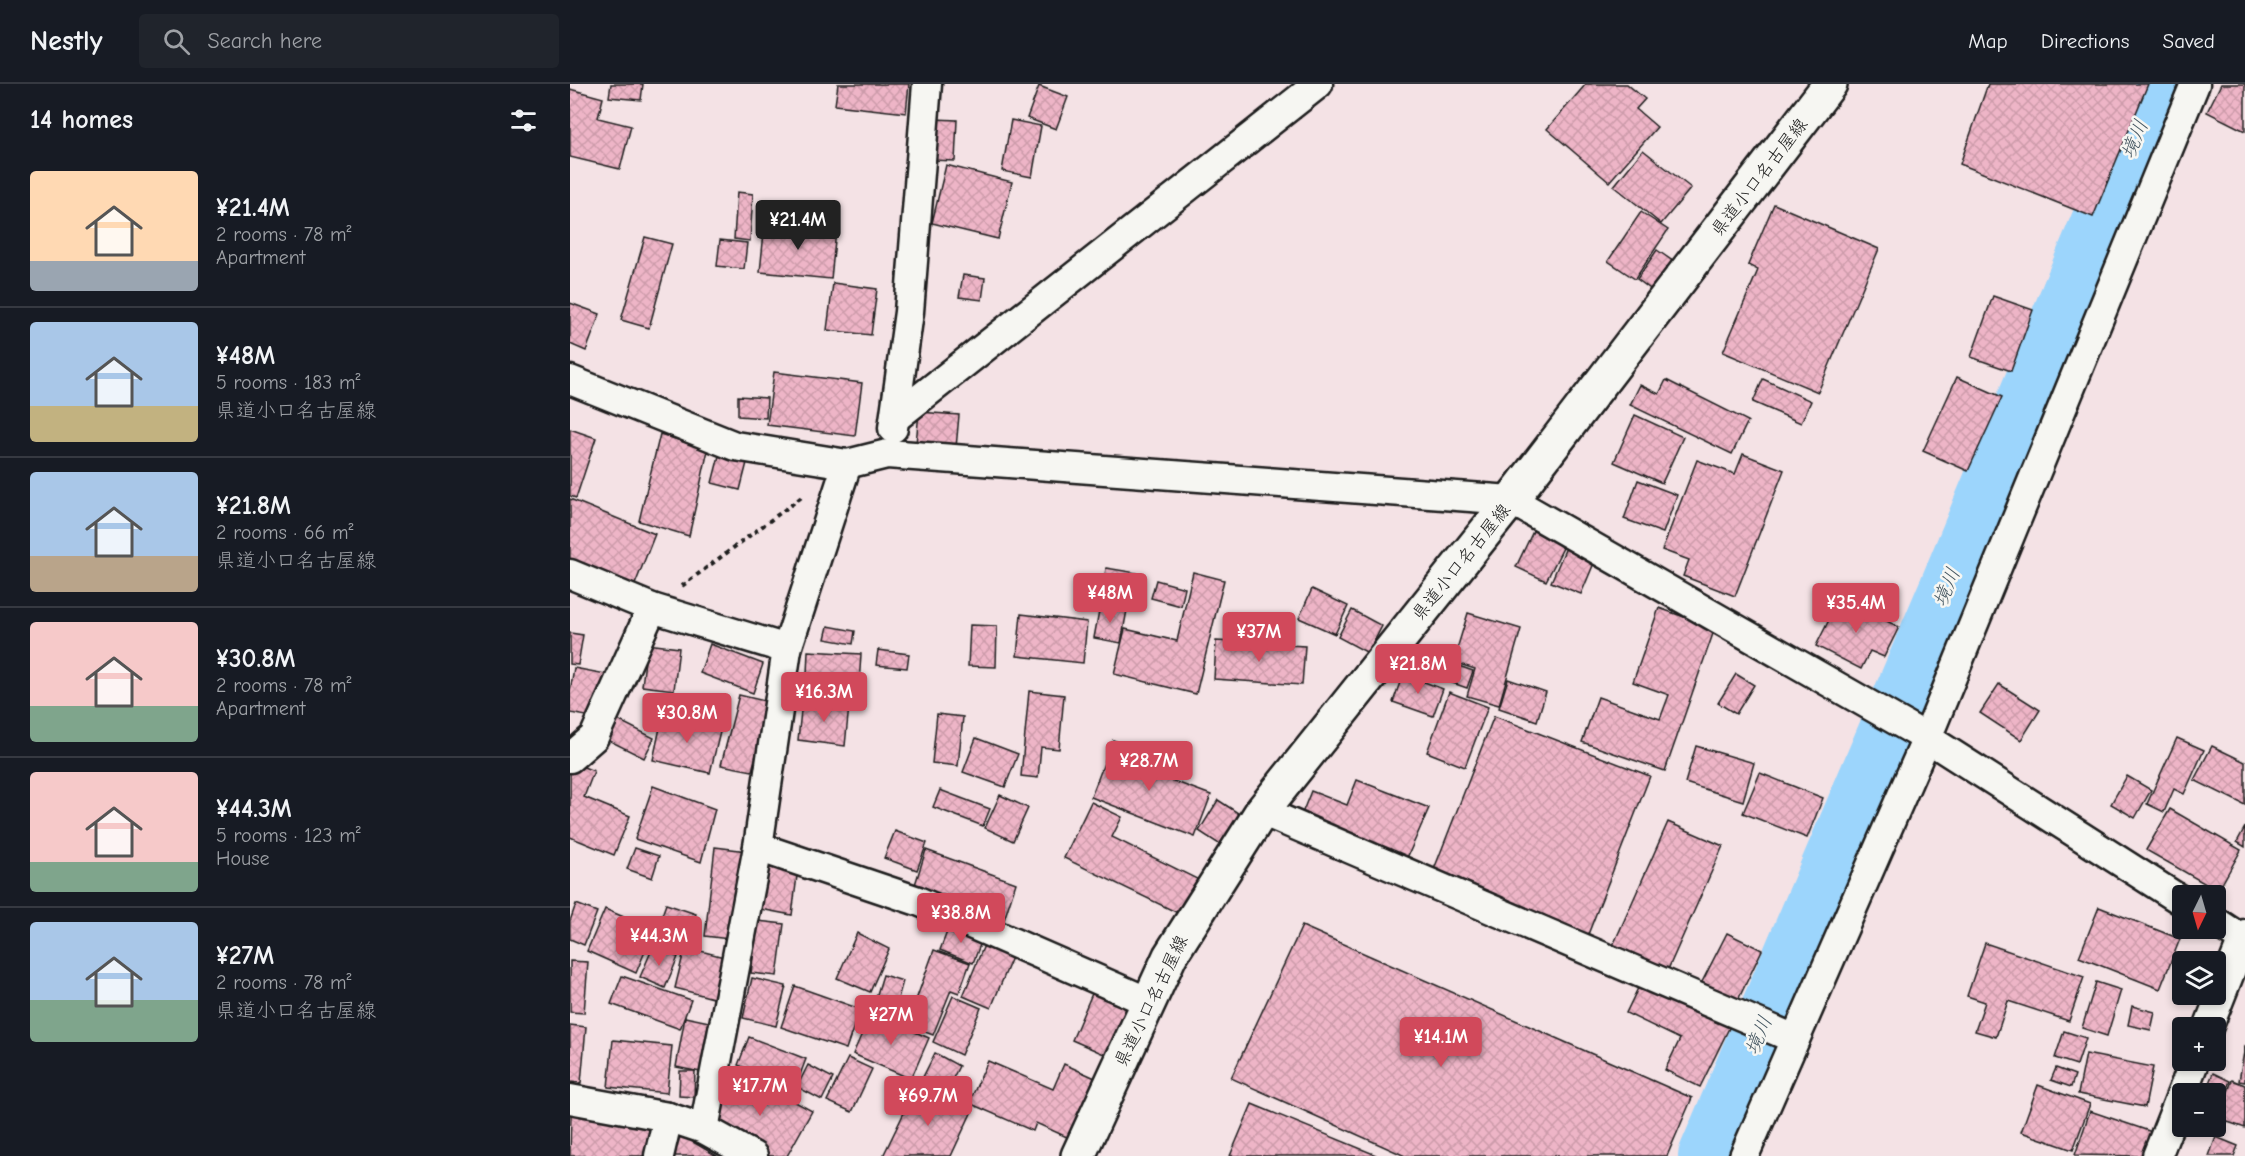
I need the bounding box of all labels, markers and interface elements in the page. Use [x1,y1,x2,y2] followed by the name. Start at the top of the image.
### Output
[139,14,559,68] search box
[30,25,103,57] text: Nestly
[160,25,193,58] icon: search
[208,28,322,54] text: Search here
[1968,29,2008,53] text: Map
[2041,29,2130,53] text: Directions
[2163,29,2215,53] text: Saved
[507,104,540,137] icon: filters
[30,105,133,135] text: 14 homes
[1707,114,1812,241] street label: 県道小口名古屋線
[2116,116,2153,162] water label: 境川
[216,193,290,223] text: ¥21.4M
[78,195,150,267] icon: home
[749,200,847,251] pin: ¥21.4M
[770,208,826,231] text: ¥21.4M
[216,223,352,246] text: 2 rooms · 78 m²
[216,246,306,269] text: Apartment
[216,341,275,371] text: ¥48M
[78,346,150,418] icon: home
[216,371,361,394] text: 5 rooms · 183 m²
[216,399,376,422] text: 県道小口名古屋線
[216,491,291,521] text: ¥21.8M
[78,496,150,568] icon: home
[1408,500,1515,625] street label: 県道小口名古屋線
[216,521,354,544] text: 2 rooms · 66 m²
[216,549,376,572] text: 県道小口名古屋線
[1928,564,1965,610] water label: 境川
[1074,573,1146,624] pin: ¥48M
[1087,581,1133,604] text: ¥48M
[1807,583,1905,634] pin: ¥35.4M
[1826,591,1886,614] text: ¥35.4M
[1223,612,1295,663] pin: ¥37M
[1237,620,1281,643] text: ¥37M
[216,644,295,674] text: ¥30.8M
[1369,644,1467,695] pin: ¥21.8M
[78,646,150,718] icon: home
[1389,652,1447,675] text: ¥21.8M
[775,672,873,723] pin: ¥16.3M
[216,674,352,697] text: 2 rooms · 78 m²
[795,680,853,703] text: ¥16.3M
[638,693,736,744] pin: ¥30.8M
[216,697,306,720] text: Apartment
[656,701,718,724] text: ¥30.8M
[1100,741,1198,792] pin: ¥28.7M
[1120,749,1178,772] text: ¥28.7M
[216,794,292,824] text: ¥44.3M
[78,796,150,868] icon: home
[216,824,361,847] text: 5 rooms · 123 m²
[216,847,270,870] text: House
[2172,885,2226,939] north arrow
[2172,885,2226,1137] map controls
[912,893,1010,944] pin: ¥38.8M
[931,901,991,924] text: ¥38.8M
[610,916,708,967] pin: ¥44.3M
[630,924,688,947] text: ¥44.3M
[1110,932,1192,1071] street label: 県道小口名古屋線
[216,941,274,971] text: ¥27M
[78,946,150,1018] icon: home
[2172,951,2226,1005] button: layers
[216,971,352,994] text: 2 rooms · 78 m²
[855,995,927,1046] pin: ¥27M
[216,999,376,1022] text: 県道小口名古屋線
[869,1003,913,1026] text: ¥27M
[1740,1012,1777,1058] water label: 境川
[1392,1017,1490,1068] pin: ¥14.1M
[2172,1017,2226,1071] button: +
[1414,1025,1468,1048] text: ¥14.1M
[711,1066,809,1117] pin: ¥17.7M
[732,1074,788,1097] text: ¥17.7M
[879,1076,977,1127] pin: ¥69.7M
[2172,1083,2226,1137] button: −
[898,1084,958,1107] text: ¥69.7M

